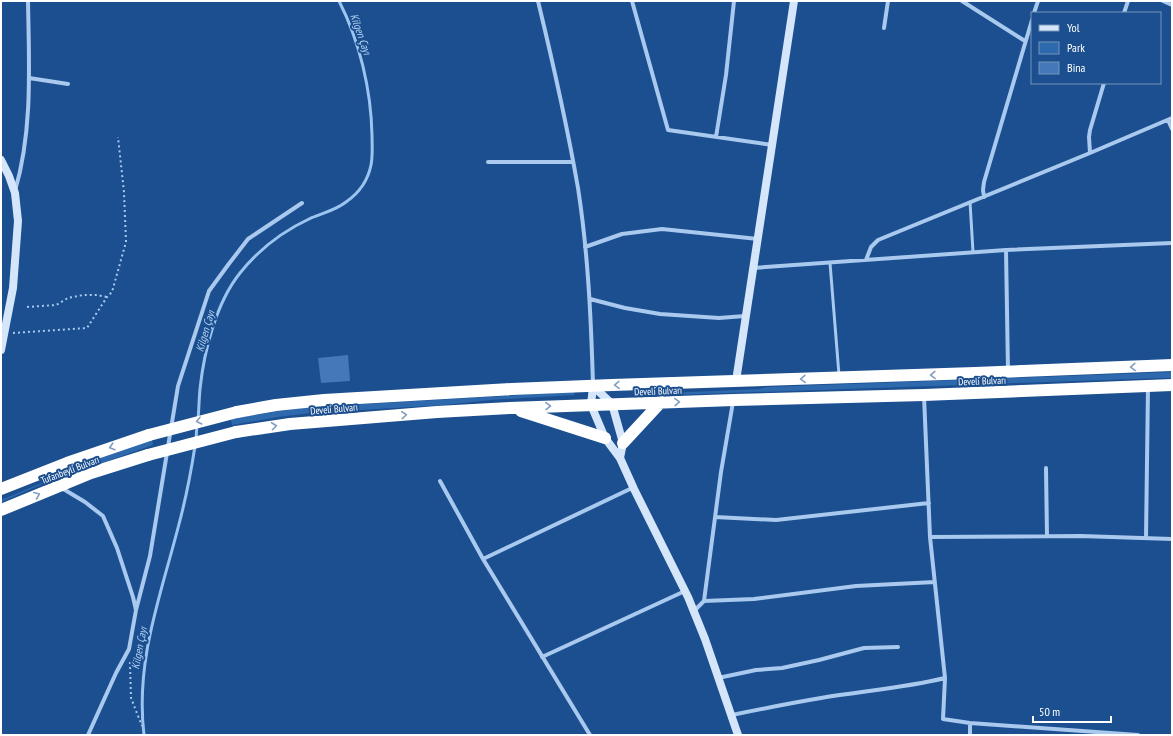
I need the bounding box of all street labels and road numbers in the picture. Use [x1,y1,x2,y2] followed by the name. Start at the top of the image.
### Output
[958,374,1006,388] street label: Develi Bulvarı
[634,384,682,398] street label: Develi Bulvarı
[310,400,358,418] street label: Develi Bulvarı
[39,453,101,487] street label: Tufanbeyli Bulvarı

